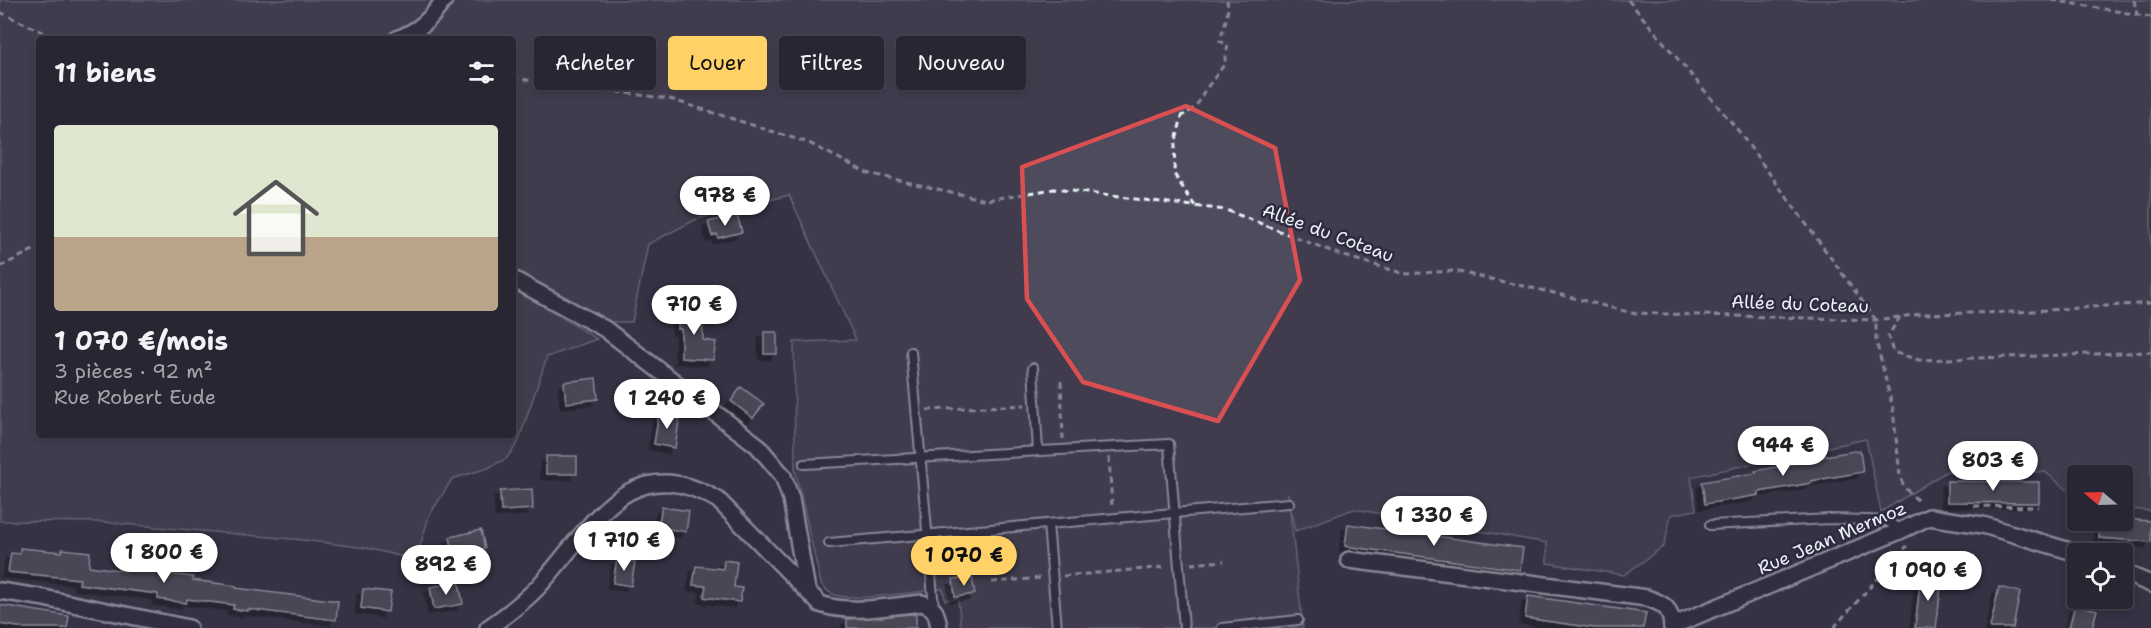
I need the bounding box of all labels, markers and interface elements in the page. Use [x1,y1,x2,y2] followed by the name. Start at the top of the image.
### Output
[534,36,656,90] chip: Acheter
[668,36,767,90] chip: Louer
[779,36,884,90] chip: Filtres
[896,36,1026,90] chip: Nouveau
[54,55,157,90] text: 11 biens
[465,56,498,89] icon: filters
[222,164,330,272] icon: home
[683,176,767,227] pin: 978 €
[694,182,756,208] text: 978 €
[1259,198,1397,268] street label: Allée du Coteau
[652,285,736,336] pin: 710 €
[1731,290,1869,318] street label: Allée du Coteau
[666,291,722,317] text: 710 €
[54,323,228,358] text: 1 070 €/mois
[54,358,213,384] text: 3 pièces · 92 m²
[612,379,722,430] pin: 1 240 €
[54,384,216,410] text: Rue Robert Eude
[628,385,706,411] text: 1 240 €
[1741,426,1825,477] pin: 944 €
[1752,432,1814,458] text: 944 €
[1951,441,2035,492] pin: 803 €
[1962,447,2024,473] text: 803 €
[2067,465,2133,531] north arrow
[2067,465,2133,609] map controls
[1379,496,1489,547] pin: 1 330 €
[1754,496,1910,580] street label: Rue Jean Mermoz
[1395,502,1473,528] text: 1 330 €
[569,521,679,572] pin: 1 710 €
[588,527,660,553] text: 1 710 €
[109,533,219,584] pin: 1 800 €
[909,536,1019,587] pin: 1 070 €
[125,539,203,565] text: 1 800 €
[925,542,1003,568] text: 1 070 €
[2067,543,2133,609] button: locate
[404,545,488,596] pin: 892 €
[415,551,477,577] text: 892 €
[1873,551,1983,602] pin: 1 090 €
[1889,557,1967,583] text: 1 090 €

